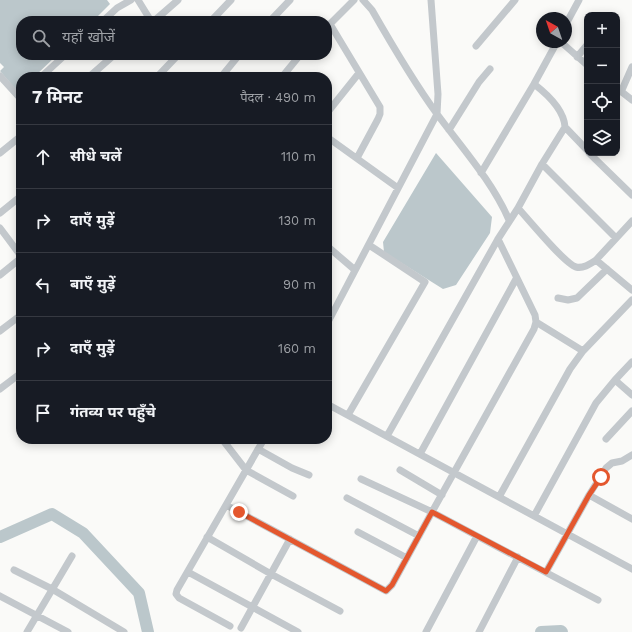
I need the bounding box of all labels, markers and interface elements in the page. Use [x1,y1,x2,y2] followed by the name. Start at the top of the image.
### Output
[536,12,572,48] north arrow
[584,12,620,156] map controls
[584,12,620,48] button: +
[16,16,332,60] search box
[30,27,52,49] icon: search
[62,28,115,46] text: यहाँ खोजें
[584,48,620,84] button: −
[584,84,620,120] button: locate
[32,87,82,107] text: 7 मिनट
[240,90,316,105] text: पैदल · 490 m
[584,120,620,156] button: layers
[32,146,54,168] icon: ahead
[70,147,122,165] text: सीधे चलें
[281,149,316,164] text: 110 m
[32,210,54,232] icon: right
[70,211,115,229] text: दाएँ मुड़ें
[278,213,316,228] text: 130 m
[32,274,54,296] icon: left
[70,275,115,293] text: बाएँ मुड़ें
[283,277,316,292] text: 90 m
[32,338,54,360] icon: right
[70,339,115,357] text: दाएँ मुड़ें
[278,341,316,356] text: 160 m
[32,402,54,424] icon: arrive
[70,403,156,421] text: गंतव्य पर पहुँचे
[592,468,610,486] route start
[230,503,248,521] route end

